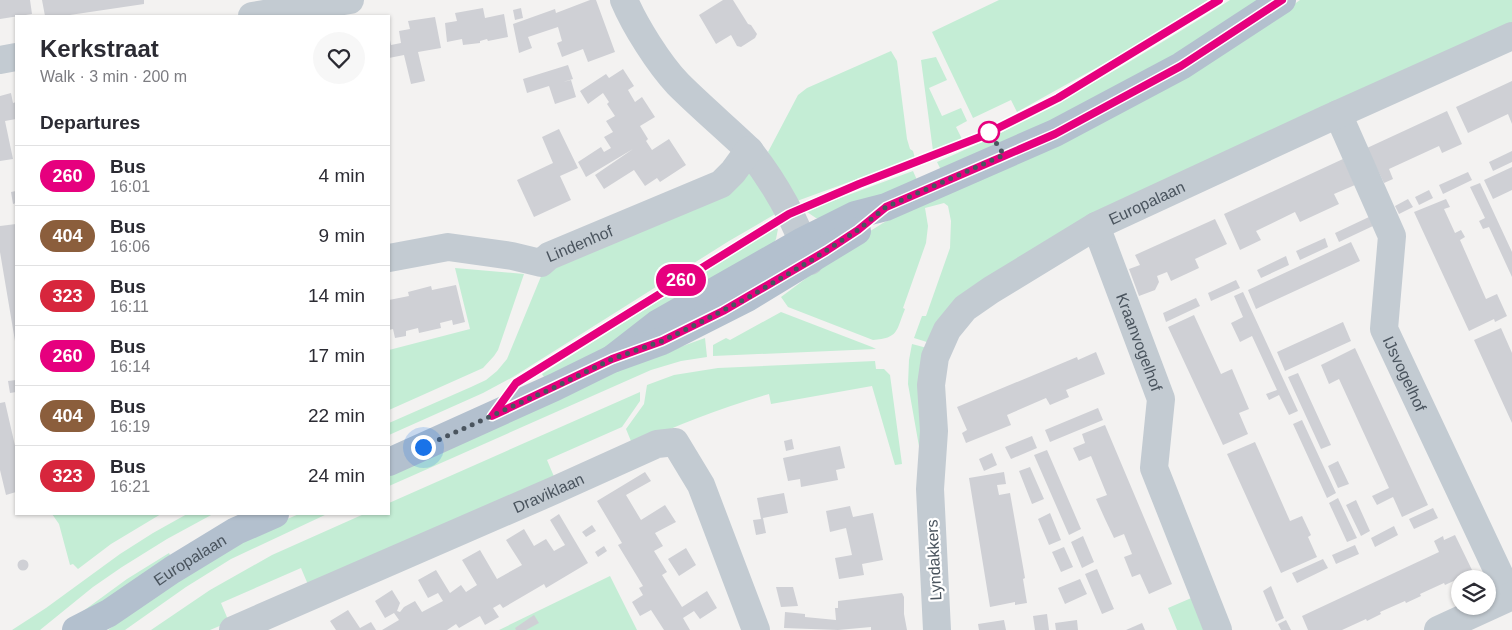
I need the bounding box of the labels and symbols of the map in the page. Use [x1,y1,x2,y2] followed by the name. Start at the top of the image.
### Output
[978,121,1000,143] unlabelled marker
[1106,178,1187,227] street label: Europalaan
[544,222,616,265] street label: Lindenhof
[652,264,710,296] line badge: 260
[1113,291,1166,394] street label: Kraanvogelhof
[1380,333,1430,414] street label: IJsvogelhof
[411,435,436,460] your location
[510,470,586,516] street label: Draviklaan
[923,519,945,601] street label: Lyndakkers
[150,531,229,588] street label: Europalaan

